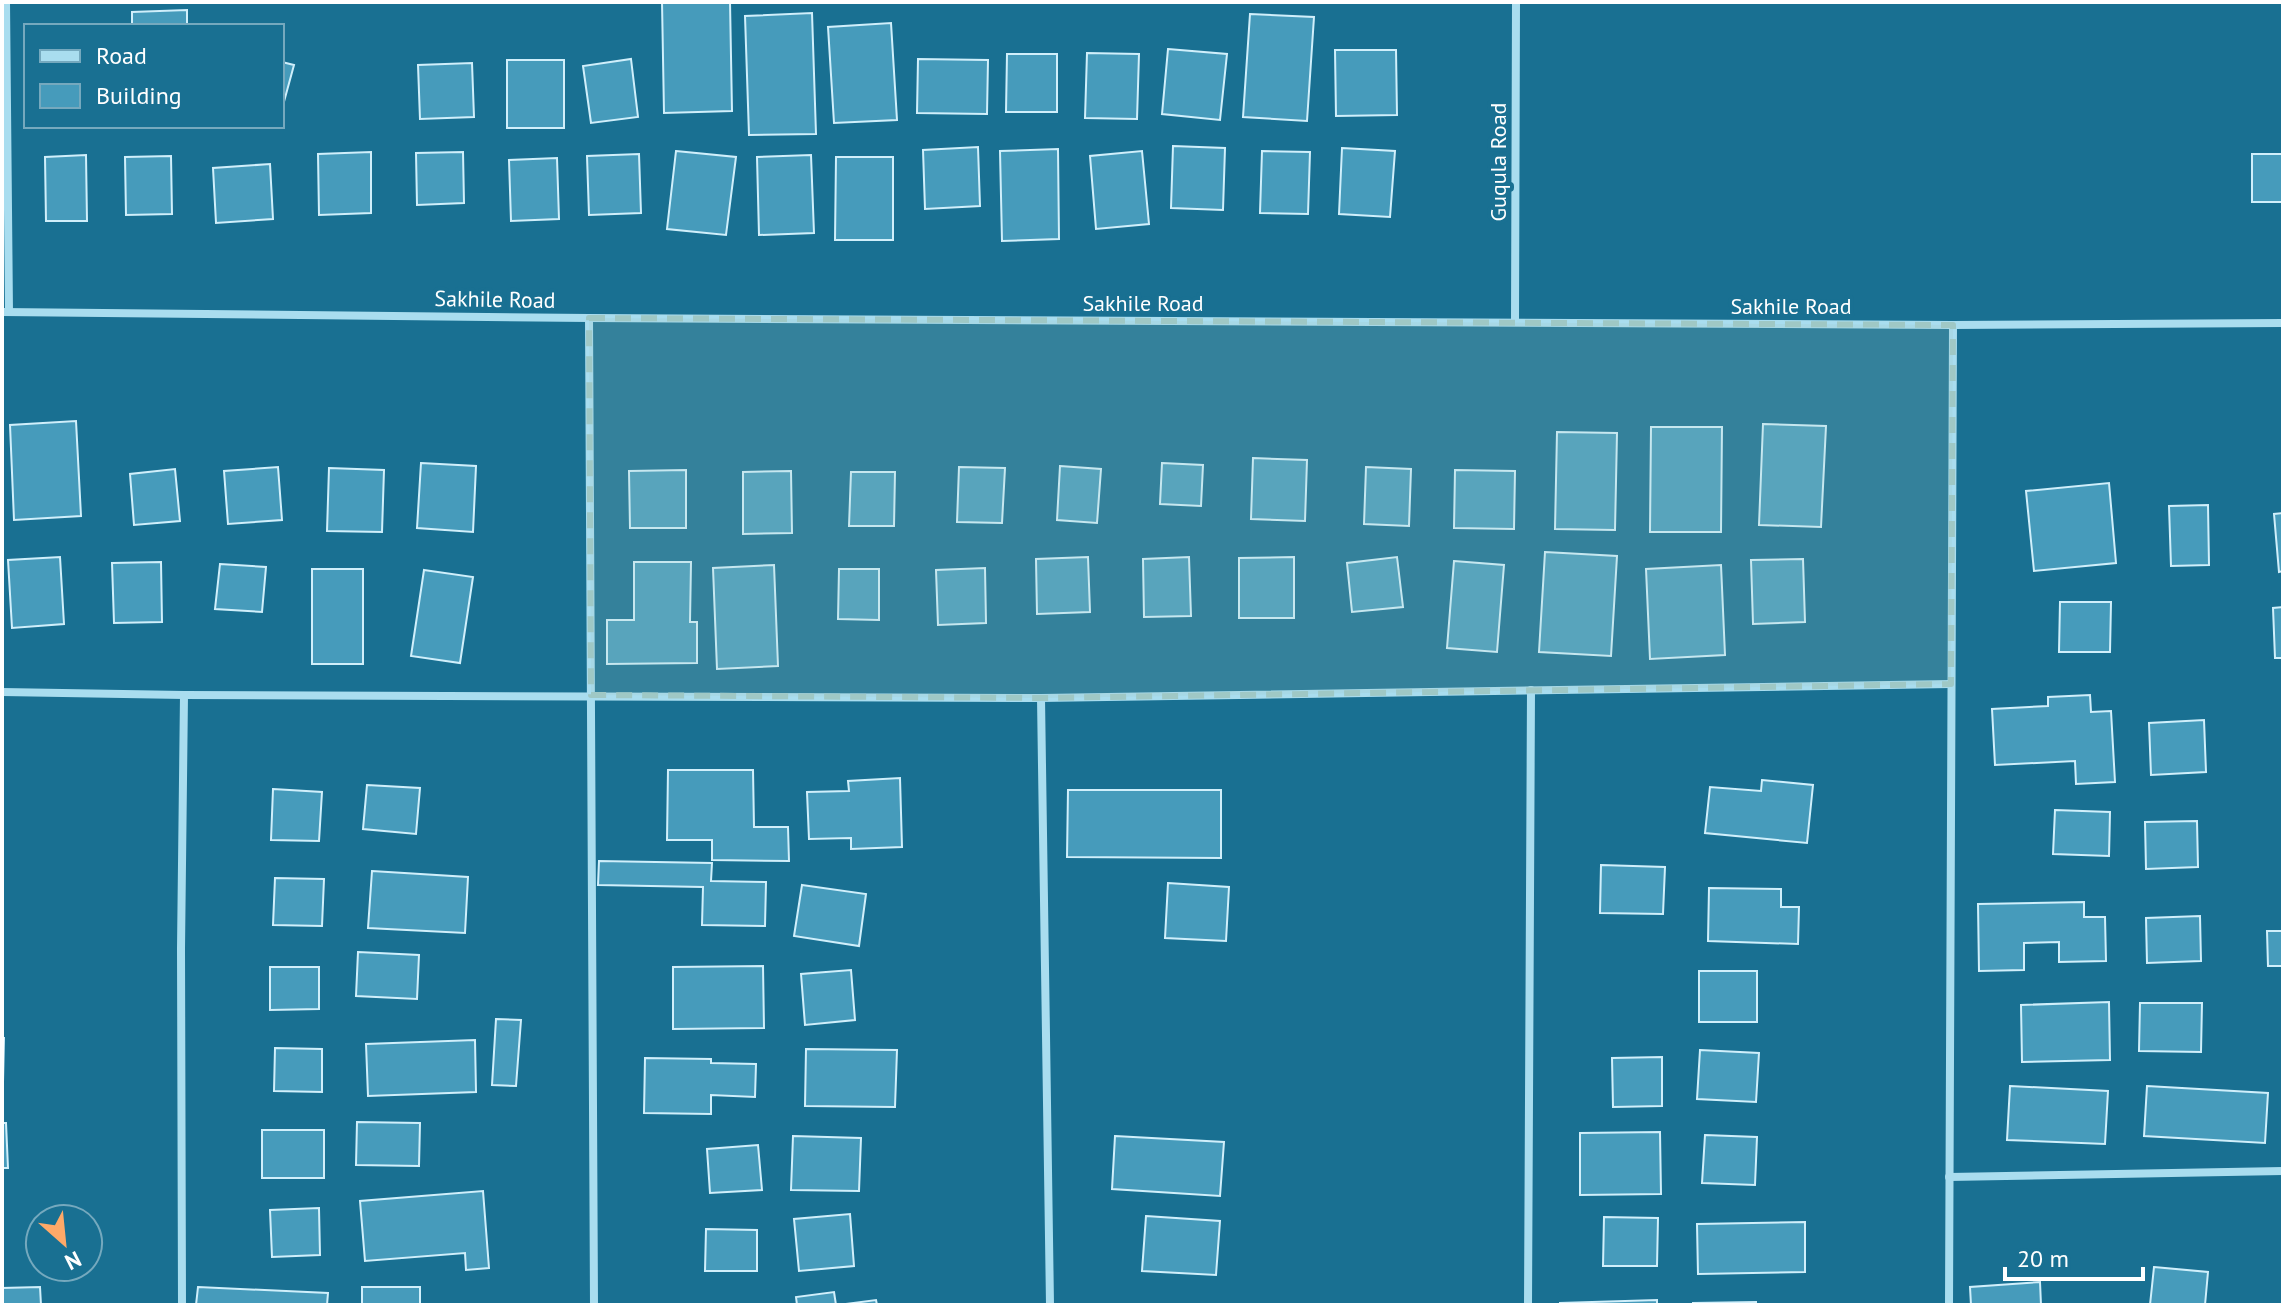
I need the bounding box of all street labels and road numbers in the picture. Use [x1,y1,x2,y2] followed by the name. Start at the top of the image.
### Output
[1484,103,1512,221] street label: Guqula Road
[434,284,556,314] street label: Sakhile Road
[1082,289,1204,317] street label: Sakhile Road
[1730,292,1852,320] street label: Sakhile Road

